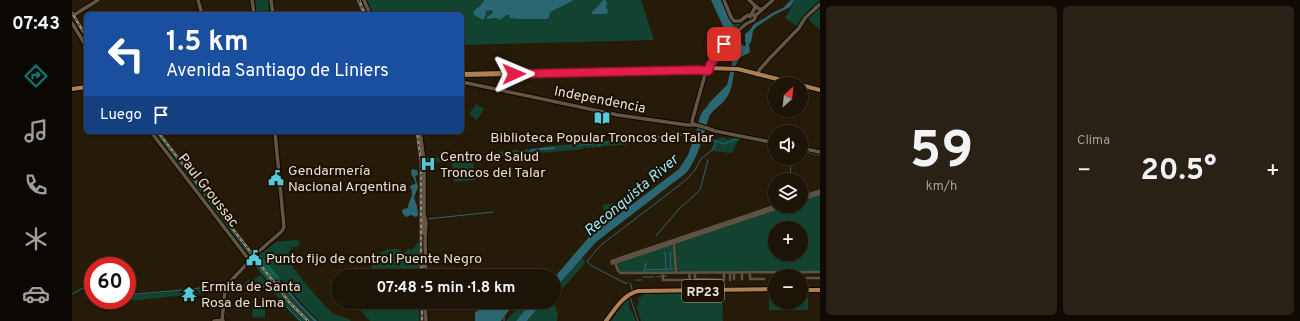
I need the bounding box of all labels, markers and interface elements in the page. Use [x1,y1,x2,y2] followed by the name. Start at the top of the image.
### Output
[12,13,60,36] text: 07:43
[166,25,248,61] text: 1.5 km
[707,27,741,61] pin
[100,28,152,80] icon: left
[713,33,735,55] icon: arrive
[493,53,535,95] position arrow
[166,60,389,83] text: Avenida Santiago de Liniers
[22,62,50,90] icon: directions
[768,77,808,117] north arrow
[768,77,808,309] map controls
[552,83,647,118] street label: Independencia
[150,104,172,126] icon: arrive
[100,106,142,125] text: Luego
[593,109,611,127] library icon: Biblioteca Popular Troncos del Talar
[22,117,50,145] icon: music
[910,120,973,186] text: 59
[768,125,808,165] button: sound
[490,130,714,147] place label: Biblioteca Popular Troncos del Talar
[1077,133,1110,149] text: Clima
[440,149,546,182] place label: Centro de Salud Troncos del Talar
[581,150,684,241] water label: Reconquista River
[174,151,242,231] street label: Paul Groussac
[1140,153,1217,190] text: 20.5°
[419,155,437,173] hospital icon: Centro de Salud Troncos del Talar
[1077,158,1091,185] text: −
[1266,158,1280,185] text: +
[288,163,407,196] place label: Gendarmería Nacional Argentina
[267,169,285,187] public building icon: Gendarmería Nacional Argentina
[22,171,50,199] icon: phone
[768,173,808,213] button: layers
[926,179,957,195] text: km/h
[768,221,808,261] button: +
[22,225,50,253] icon: climate
[245,249,263,267] public building icon: Punto fijo de control Puente Negro
[266,251,482,268] place label: Punto fijo de control Puente Negro
[84,257,136,309] speed limit sign: 60
[768,269,808,309] button: −
[201,279,301,312] place label: Ermita de Santa Rosa de Lima
[377,279,516,298] text: 07:48 · 5 min · 1.8 km
[22,280,50,308] icon: car
[682,280,724,302] road number: RP23
[180,285,198,303] temple icon: Ermita de Santa Rosa de Lima

